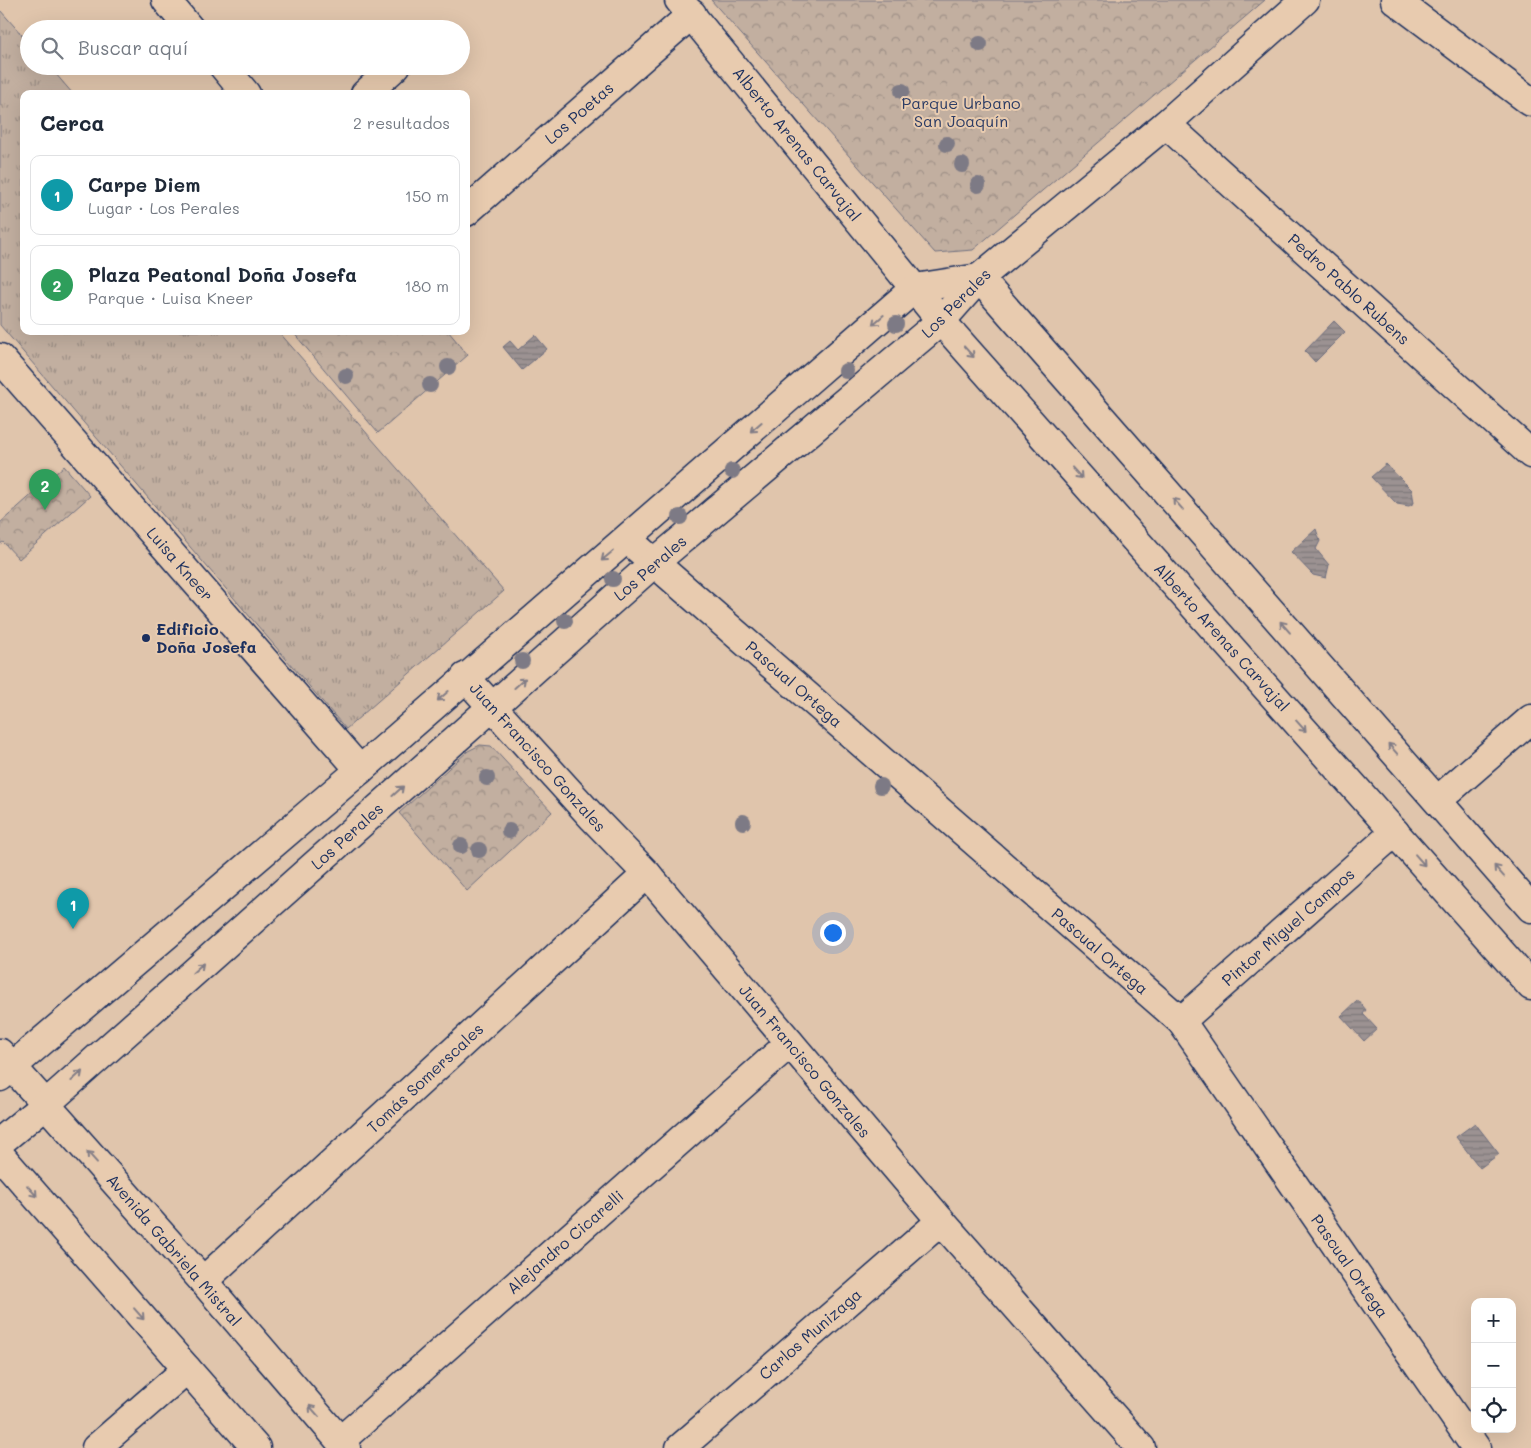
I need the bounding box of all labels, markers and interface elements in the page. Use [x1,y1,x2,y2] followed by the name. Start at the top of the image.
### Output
[20,20,470,75] search box
[38,34,66,62] icon: search
[78,35,188,60] text: Buscar aquí
[729,62,866,225] street label: Alberto Arenas Carvajal
[540,77,618,148] street label: Los Poetas
[901,92,1021,131] park label: Parque Urbano San Joaquín
[40,109,105,136] text: Cerca
[353,112,450,133] text: 2 resultados
[88,172,200,197] text: Carpe Diem
[53,185,61,206] text: 1
[405,185,449,206] text: 150 m
[88,197,240,218] text: Lugar · Los Perales
[1284,228,1415,349] street label: Pedro Pablo Rubens
[88,262,357,287] text: Plaza Peatonal Doña Josefa
[916,263,995,342] street label: Los Perales
[53,275,61,296] text: 2
[404,275,449,296] text: 180 m
[88,287,253,308] text: Parque · Luisa Kneer
[872,314,885,326] one-way arrow
[963,345,974,358] one-way arrow
[749,421,762,432] one-way arrow
[1071,467,1082,480] one-way arrow
[29,469,61,510] pin: 2
[1172,498,1184,511] one-way arrow
[142,522,218,605] street label: Luisa Kneer
[609,530,691,605] street label: Los Perales
[600,551,613,562] one-way arrow
[1150,558,1295,715] street label: Alberto Arenas Carvajal
[156,618,257,657] place label: Edificio Doña Josefa
[1280,620,1291,633] one-way arrow
[140,632,152,644] marker: Edificio Doña Josefa
[742,636,847,731] street label: Pascual Ortega
[466,677,611,836] street label: Juan Francisco Gonzales
[513,678,526,689] one-way arrow
[437,690,450,702] one-way arrow
[1295,719,1307,732] one-way arrow
[1387,742,1398,755] one-way arrow
[392,785,405,797] one-way arrow
[306,798,387,874] street label: Los Perales
[1415,854,1426,867] one-way arrow
[1217,863,1358,990] street label: Pintor Miguel Campos
[1493,865,1505,878] one-way arrow
[57,888,89,929] pin: 1
[1048,903,1153,998] street label: Pascual Ortega
[820,920,846,946] your location
[192,963,205,974] one-way arrow
[735,980,876,1142] street label: Juan Francisco Gonzales
[362,1018,487,1137] street label: Tomás Somerscales
[70,1070,83,1082] one-way arrow
[87,1150,98,1163] one-way arrow
[102,1169,246,1330] street label: Avenida Gabriela Mistral
[26,1185,38,1198] one-way arrow
[502,1185,628,1298] street label: Alejandro Cicarelli
[1307,1210,1394,1322] street label: Pascual Ortega
[754,1283,865,1384] street label: Carlos Munizaga
[1471,1298,1516,1433] map controls
[1471,1298,1516,1343] button: +
[133,1307,144,1320] one-way arrow
[1471,1343,1516,1388] button: −
[1471,1388,1516,1433] button: locate
[309,1405,320,1418] one-way arrow

